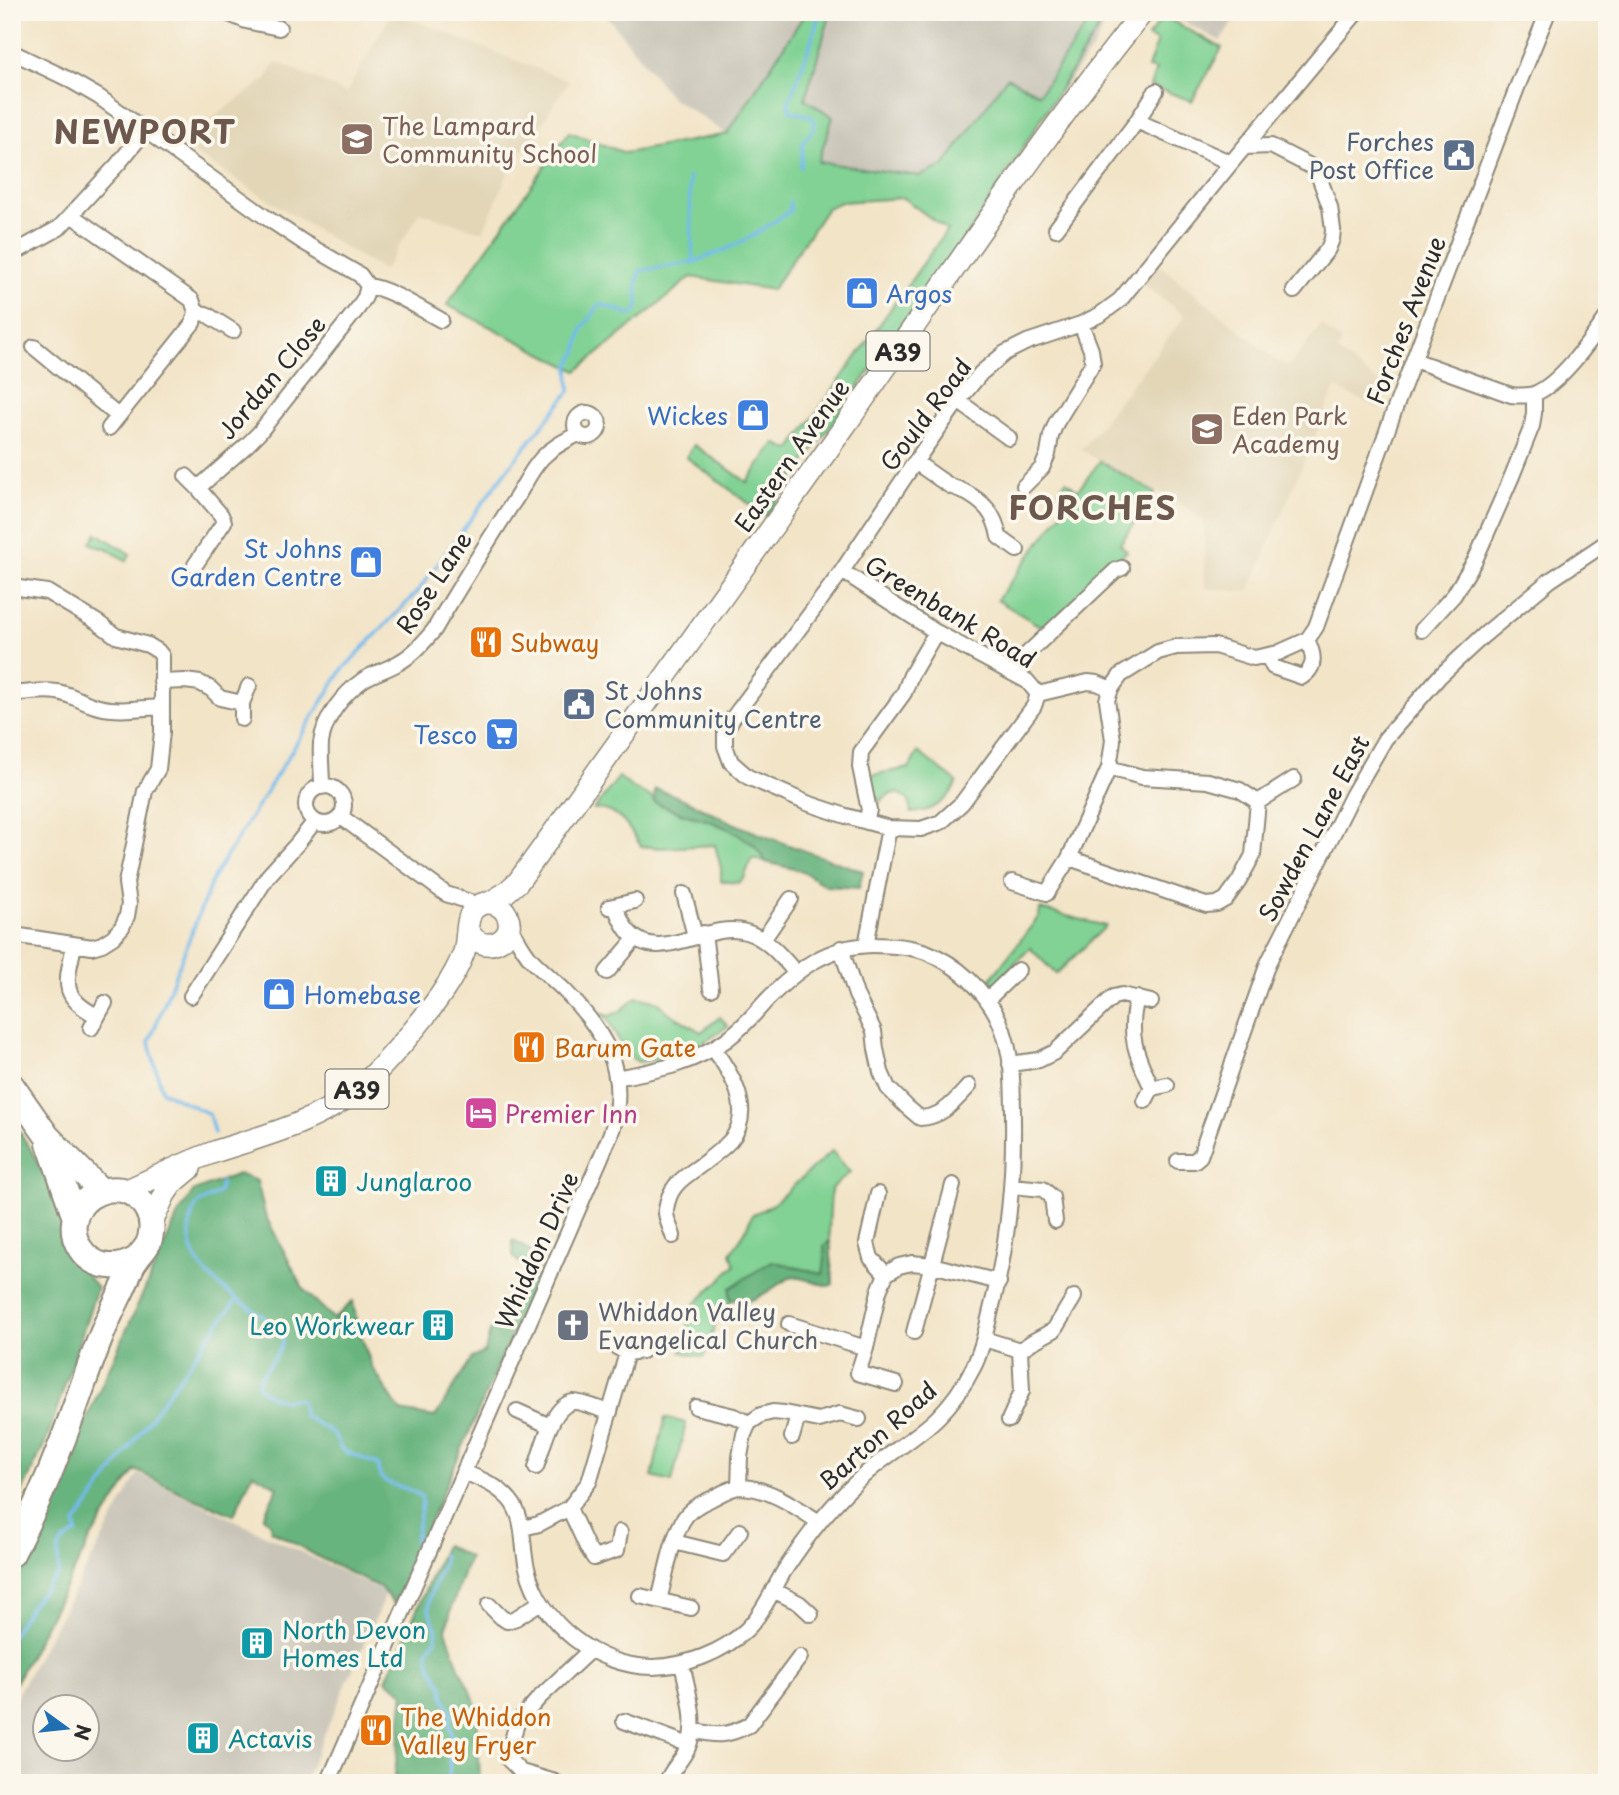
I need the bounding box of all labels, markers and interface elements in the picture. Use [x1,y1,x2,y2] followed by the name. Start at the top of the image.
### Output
[53,107,237,155] district label: NEWPORT
[382,107,597,171] place label: The Lampard Community School
[338,120,376,158] school or university icon: The Lampard Community School
[1309,123,1434,187] place label: Forches Post Office
[1440,136,1478,174] public building icon: Forches Post Office
[1356,231,1454,409] street label: Forches Avenue
[843,274,881,312] shop icon: Argos
[886,275,952,311] place label: Argos
[208,307,334,447] street label: Jordan Close
[866,332,930,370] road number: A39
[871,350,979,478] street label: Gould Road
[725,371,857,539] street label: Eastern Avenue
[734,396,772,434] shop icon: Wickes
[647,397,728,433] place label: Wickes
[1232,397,1348,461] place label: Eden Park Academy
[1188,410,1226,448] school or university icon: Eden Park Academy
[1008,483,1178,531] district label: FORCHES
[386,523,480,641] street label: Rose Lane
[170,530,342,594] place label: St Johns Garden Centre
[347,543,385,581] shop icon: St Johns Garden Centre
[859,546,1043,676] street label: Greenbank Road
[467,623,505,661] restaurant icon: Subway
[510,624,599,660] place label: Subway
[604,672,822,736] place label: St Johns Community Centre
[560,685,598,723] public building icon: St Johns Community Centre
[483,715,521,753] supermarket icon: Tesco
[413,716,477,752] place label: Tesco
[1249,728,1377,928] street label: Sowden Lane East
[260,975,298,1013] shop icon: Homebase
[304,976,421,1012] place label: Homebase
[510,1028,548,1066] restaurant icon: Barum Gate
[554,1029,696,1065] place label: Barum Gate
[326,1070,388,1108] road number: A39
[462,1094,500,1132] hotel icon: Premier Inn
[505,1095,638,1131] place label: Premier Inn
[312,1162,350,1200] building icon: Junglaroo
[356,1163,472,1199] place label: Junglaroo
[485,1166,587,1334] street label: Whiddon Drive
[598,1293,818,1357] place label: Whiddon Valley Evangelical Church
[419,1306,457,1344] building icon: Leo Workwear
[554,1306,592,1344] church icon: Whiddon Valley Evangelical Church
[249,1307,414,1343] place label: Leo Workwear
[810,1372,944,1498] street label: Barton Road
[282,1611,426,1675] place label: North Devon Homes Ltd
[238,1624,276,1662] building icon: North Devon Homes Ltd
[32,1694,102,1764] north arrow
[400,1698,552,1762] place label: The Whiddon Valley Fryer
[357,1711,395,1749] restaurant icon: The Whiddon Valley Fryer
[184,1719,222,1757] building icon: Actavis
[228,1720,313,1756] place label: Actavis
[68,1722,99,1744] text: N

